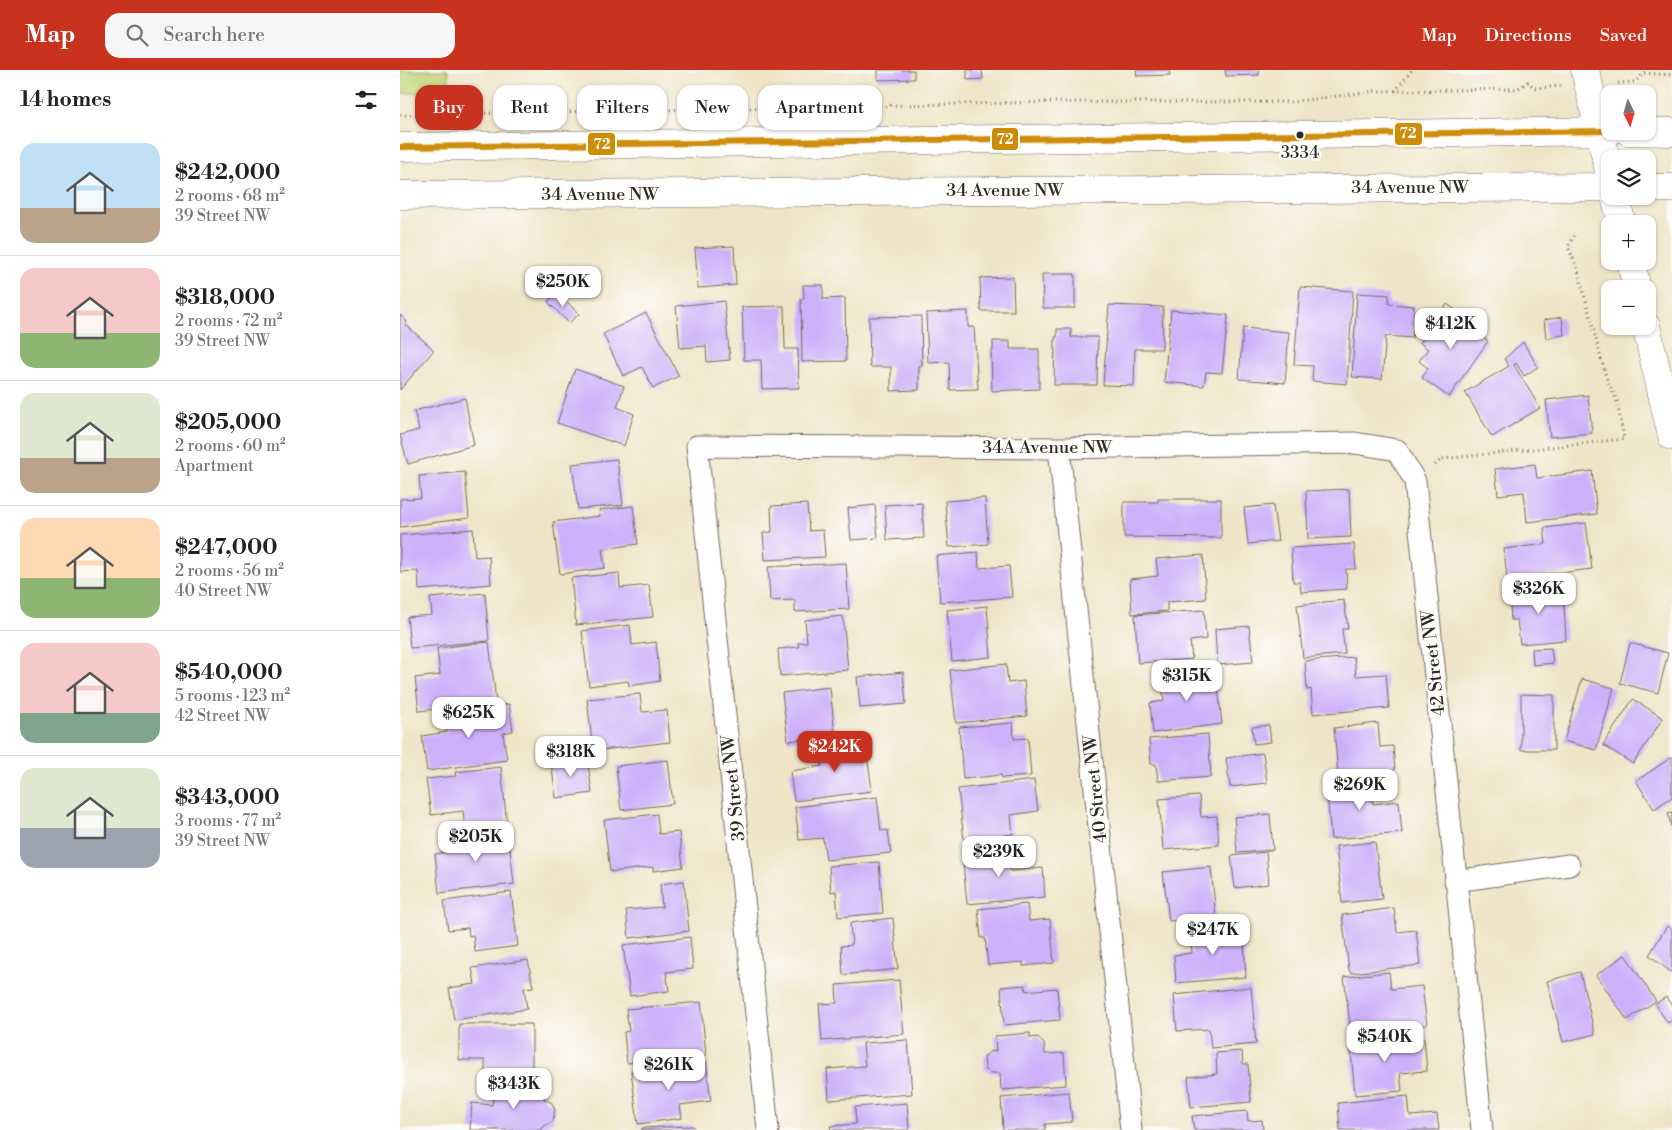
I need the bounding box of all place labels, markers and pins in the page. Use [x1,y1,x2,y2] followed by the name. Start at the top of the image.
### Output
[1295,130,1305,140] marker: 3334
[1281,142,1319,164] place label: 3334
[528,266,598,308] pin: $250K
[1416,308,1486,350] pin: $412K
[1504,572,1574,615] pin: $326K
[1152,660,1222,702] pin: $315K
[434,696,504,739] pin: $625K
[800,730,870,773] pin: $242K
[536,736,606,778] pin: $318K
[1325,768,1395,811] pin: $269K
[441,820,511,863] pin: $205K
[964,836,1034,878] pin: $239K
[1178,914,1248,956] pin: $247K
[1350,1020,1420,1063] pin: $540K
[634,1048,704,1091] pin: $261K
[479,1068,549,1110] pin: $343K

